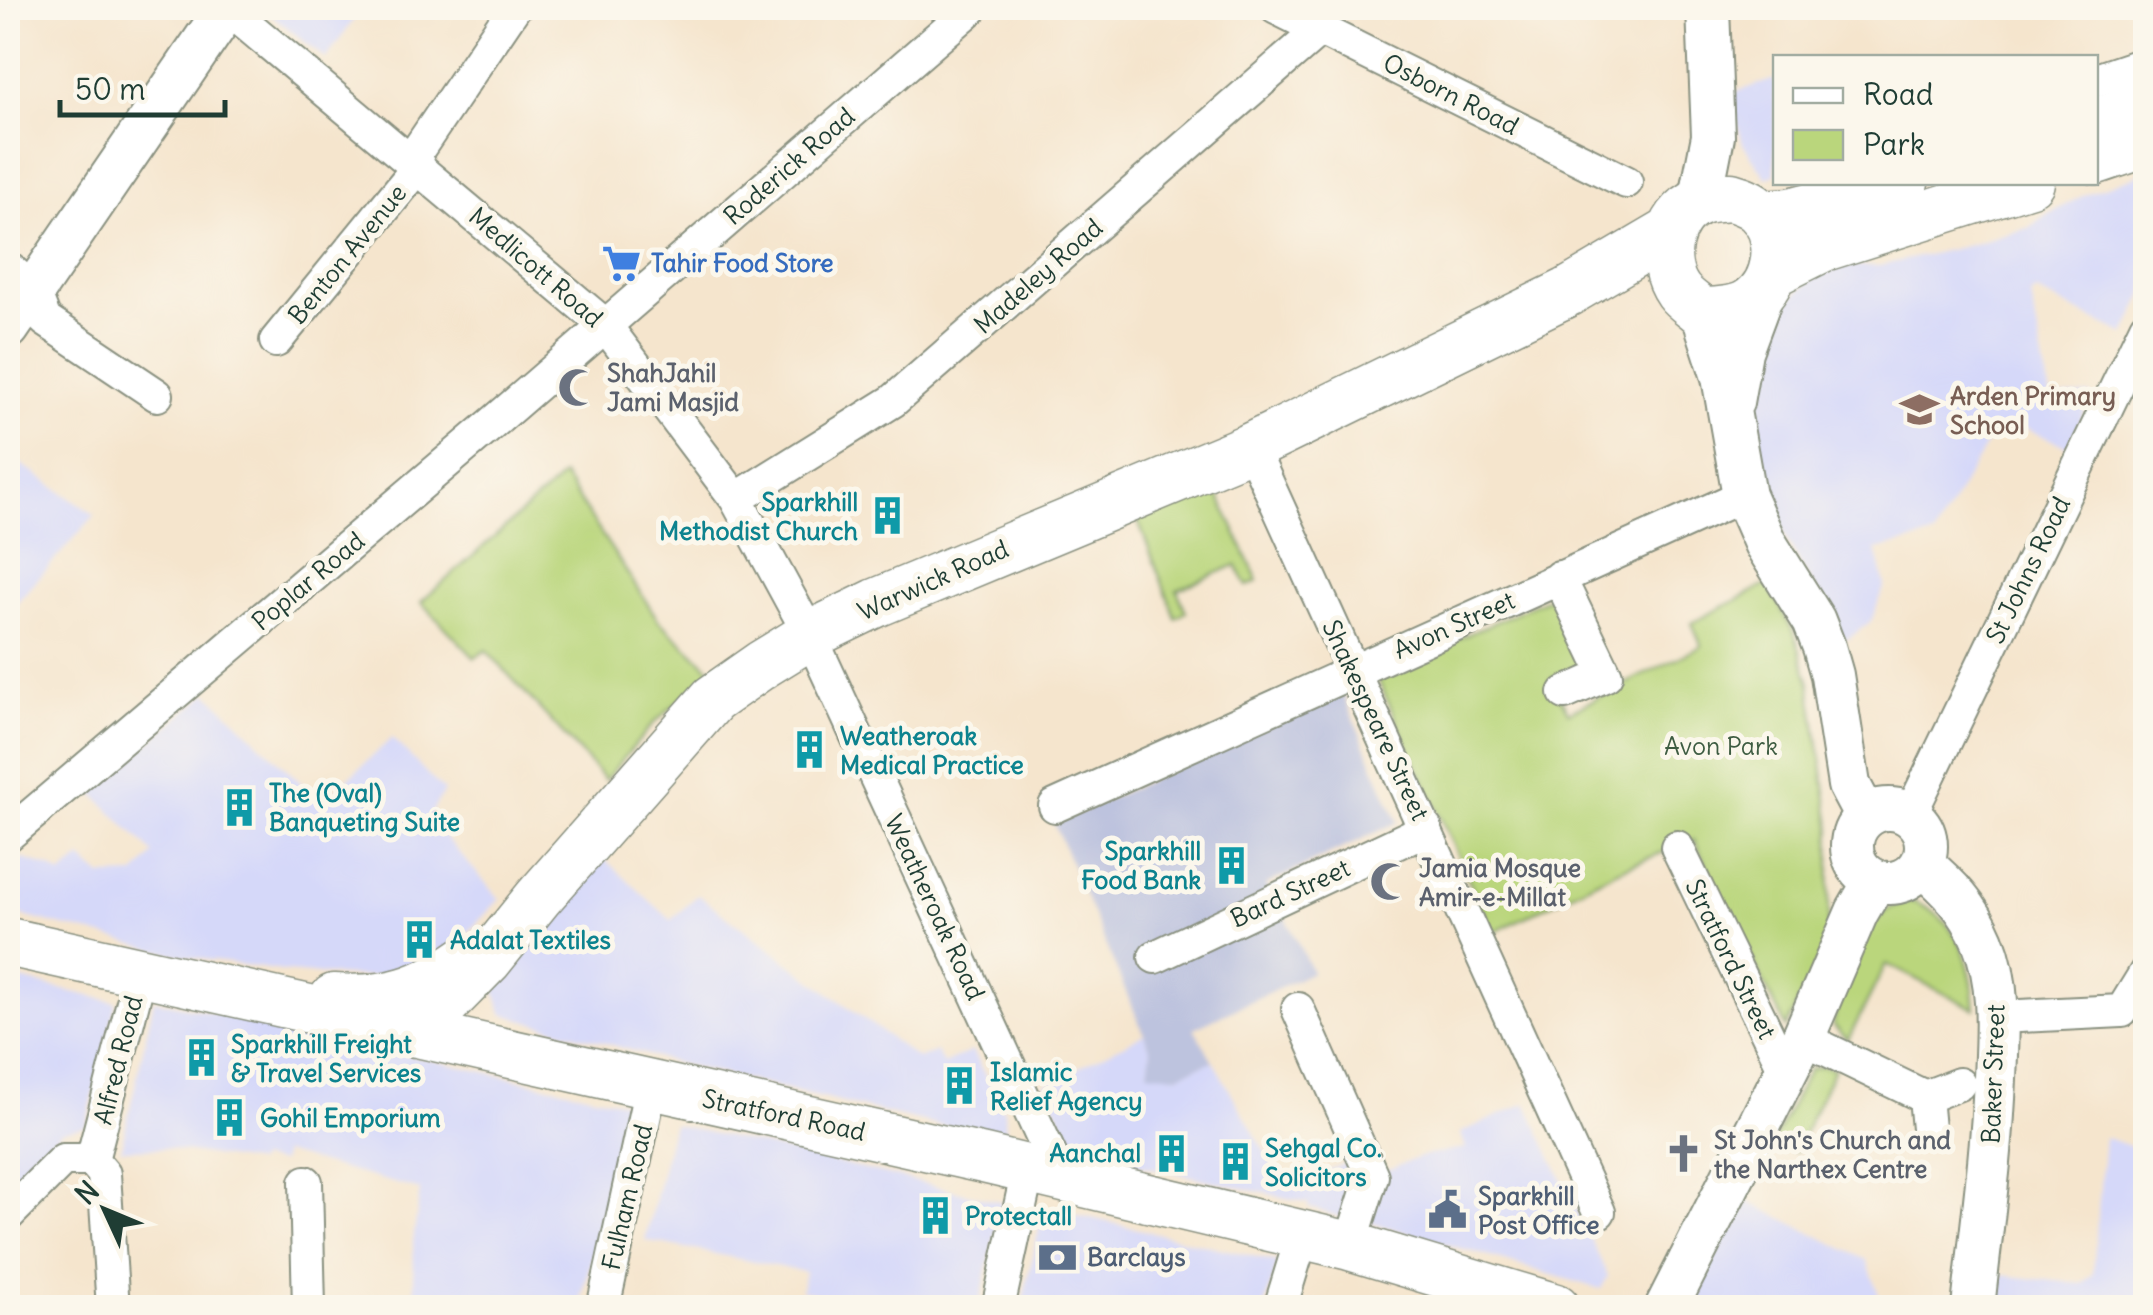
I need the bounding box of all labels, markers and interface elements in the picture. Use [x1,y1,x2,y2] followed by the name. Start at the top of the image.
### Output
[1378,46,1524,142] street label: Osborn Road
[60,55,225,117] scale bar
[1773,55,2098,185] legend
[75,70,145,108] text: 50 m
[1863,75,1933,113] text: Road
[717,100,861,232] street label: Roderick Road
[1863,125,1925,163] text: Park
[281,178,413,330] street label: Benton Avenue
[462,200,610,334] street label: Medlicott Road
[967,211,1109,341] street label: Madeley Road
[600,242,642,284] supermarket icon: Tahir Food Store
[651,247,834,279] place label: Tahir Food Store
[607,357,739,418] place label: ShahJahil Jami Masjid
[556,366,598,408] mosque icon: ShahJahil Jami Masjid
[1950,380,2116,441] place label: Arden Primary School
[1899,389,1941,431] school or university icon: Arden Primary School
[659,486,858,547] place label: Sparkhill Methodist Church
[1979,491,2077,649] street label: St Johns Road
[867,495,909,537] building icon: Sparkhill Methodist Church
[245,525,371,637] street label: Poplar Road
[853,533,1013,627] street label: Warwick Road
[1388,584,1520,666] street label: Avon Street
[1316,615,1436,825] street label: Shakespeare Street
[840,720,1024,781] place label: Weatheroak Medical Practice
[789,729,831,771] building icon: Weatheroak Medical Practice
[1664,730,1778,762] park label: Avon Park
[269,777,460,838] place label: The (Oval) Banqueting Suite
[218,786,260,828] building icon: The (Oval) Banqueting Suite
[878,809,992,1005] street label: Weatheroak Road
[1081,835,1201,896] place label: Sparkhill Food Bank
[1210,844,1252,886] building icon: Sparkhill Food Bank
[1225,851,1355,935] street label: Bard Street
[1419,852,1581,913] place label: Jamia Mosque Amir-e-Millat
[1368,861,1410,903] mosque icon: Jamia Mosque Amir-e-Millat
[1679,874,1783,1044] street label: Stratford Street
[399,919,441,961] building icon: Adalat Textiles
[450,924,611,956] place label: Adalat Textiles
[87,992,149,1128] street label: Alfred Road
[1975,1004,2011,1144] street label: Baker Street
[231,1028,421,1089] place label: Sparkhill Freight & Travel Services
[180,1037,222,1079] building icon: Sparkhill Freight & Travel Services
[990,1056,1143,1117] place label: Islamic Relief Agency
[939,1065,981,1107] building icon: Islamic Relief Agency
[700,1082,868,1148] street label: Stratford Road
[209,1097,251,1139] building icon: Gohil Emporium
[260,1102,441,1134] place label: Gohil Emporium
[595,1121,659,1273] street label: Fulham Road
[1714,1124,1951,1185] place label: St John's Church and the Narthex Centre
[1150,1132,1192,1174] building icon: Aanchal
[1265,1132,1382,1193] place label: Sehgal Co. Solicitors
[1663,1133,1705,1175] church icon: St John's Church and the Narthex Centre
[1049,1137,1141,1169] place label: Aanchal
[1214,1141,1256,1183] building icon: Sehgal Co. Solicitors
[55,1160,155,1260] north arrow
[67,1173,107,1212] text: N
[1478,1180,1599,1241] place label: Sparkhill Post Office
[1427,1189,1469,1231] public building icon: Sparkhill Post Office
[914,1195,956,1237] building icon: Protectall
[965,1200,1072,1232] place label: Protectall
[1036,1236,1078,1278] bank icon: Barclays
[1087,1241,1186,1273] place label: Barclays

